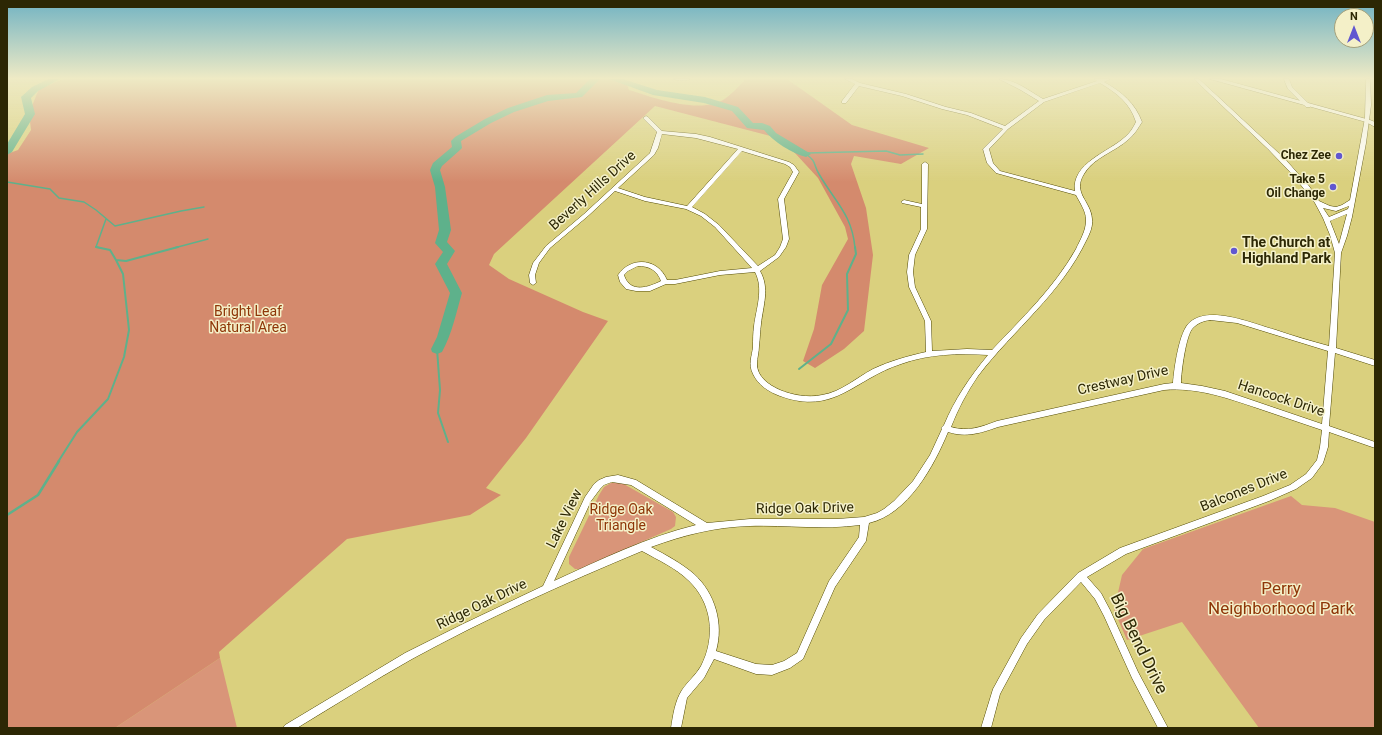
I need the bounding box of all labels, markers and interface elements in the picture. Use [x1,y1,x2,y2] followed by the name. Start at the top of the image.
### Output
[1334,8,1374,48] north arrow
[1350,10,1358,23] text: N
[546,148,640,234] street label: Beverly Hills Drive
[1281,149,1331,163] place label: Chez Zee
[1334,151,1344,161] marker: Chez Zee
[1266,173,1325,201] place label: Take 5 Oil Change
[1328,182,1338,192] marker: Take 5 Oil Change
[1242,235,1331,268] place label: The Church at Highland Park
[1229,246,1239,256] marker: The Church at Highland Park
[209,304,287,336] park label: Bright Leaf Natural Area
[1076,362,1170,400] street label: Crestway Drive
[1236,377,1326,421] street label: Hancock Drive
[1198,466,1290,516] street label: Balcones Drive
[544,487,586,551] street label: Lake View
[756,500,854,518] street label: Ridge Oak Drive
[589,502,653,534] park label: Ridge Oak Triangle
[434,576,530,634] street label: Ridge Oak Drive
[1208,580,1354,620] park label: Perry Neighborhood Park
[1105,590,1171,698] street label: Big Bend Drive

